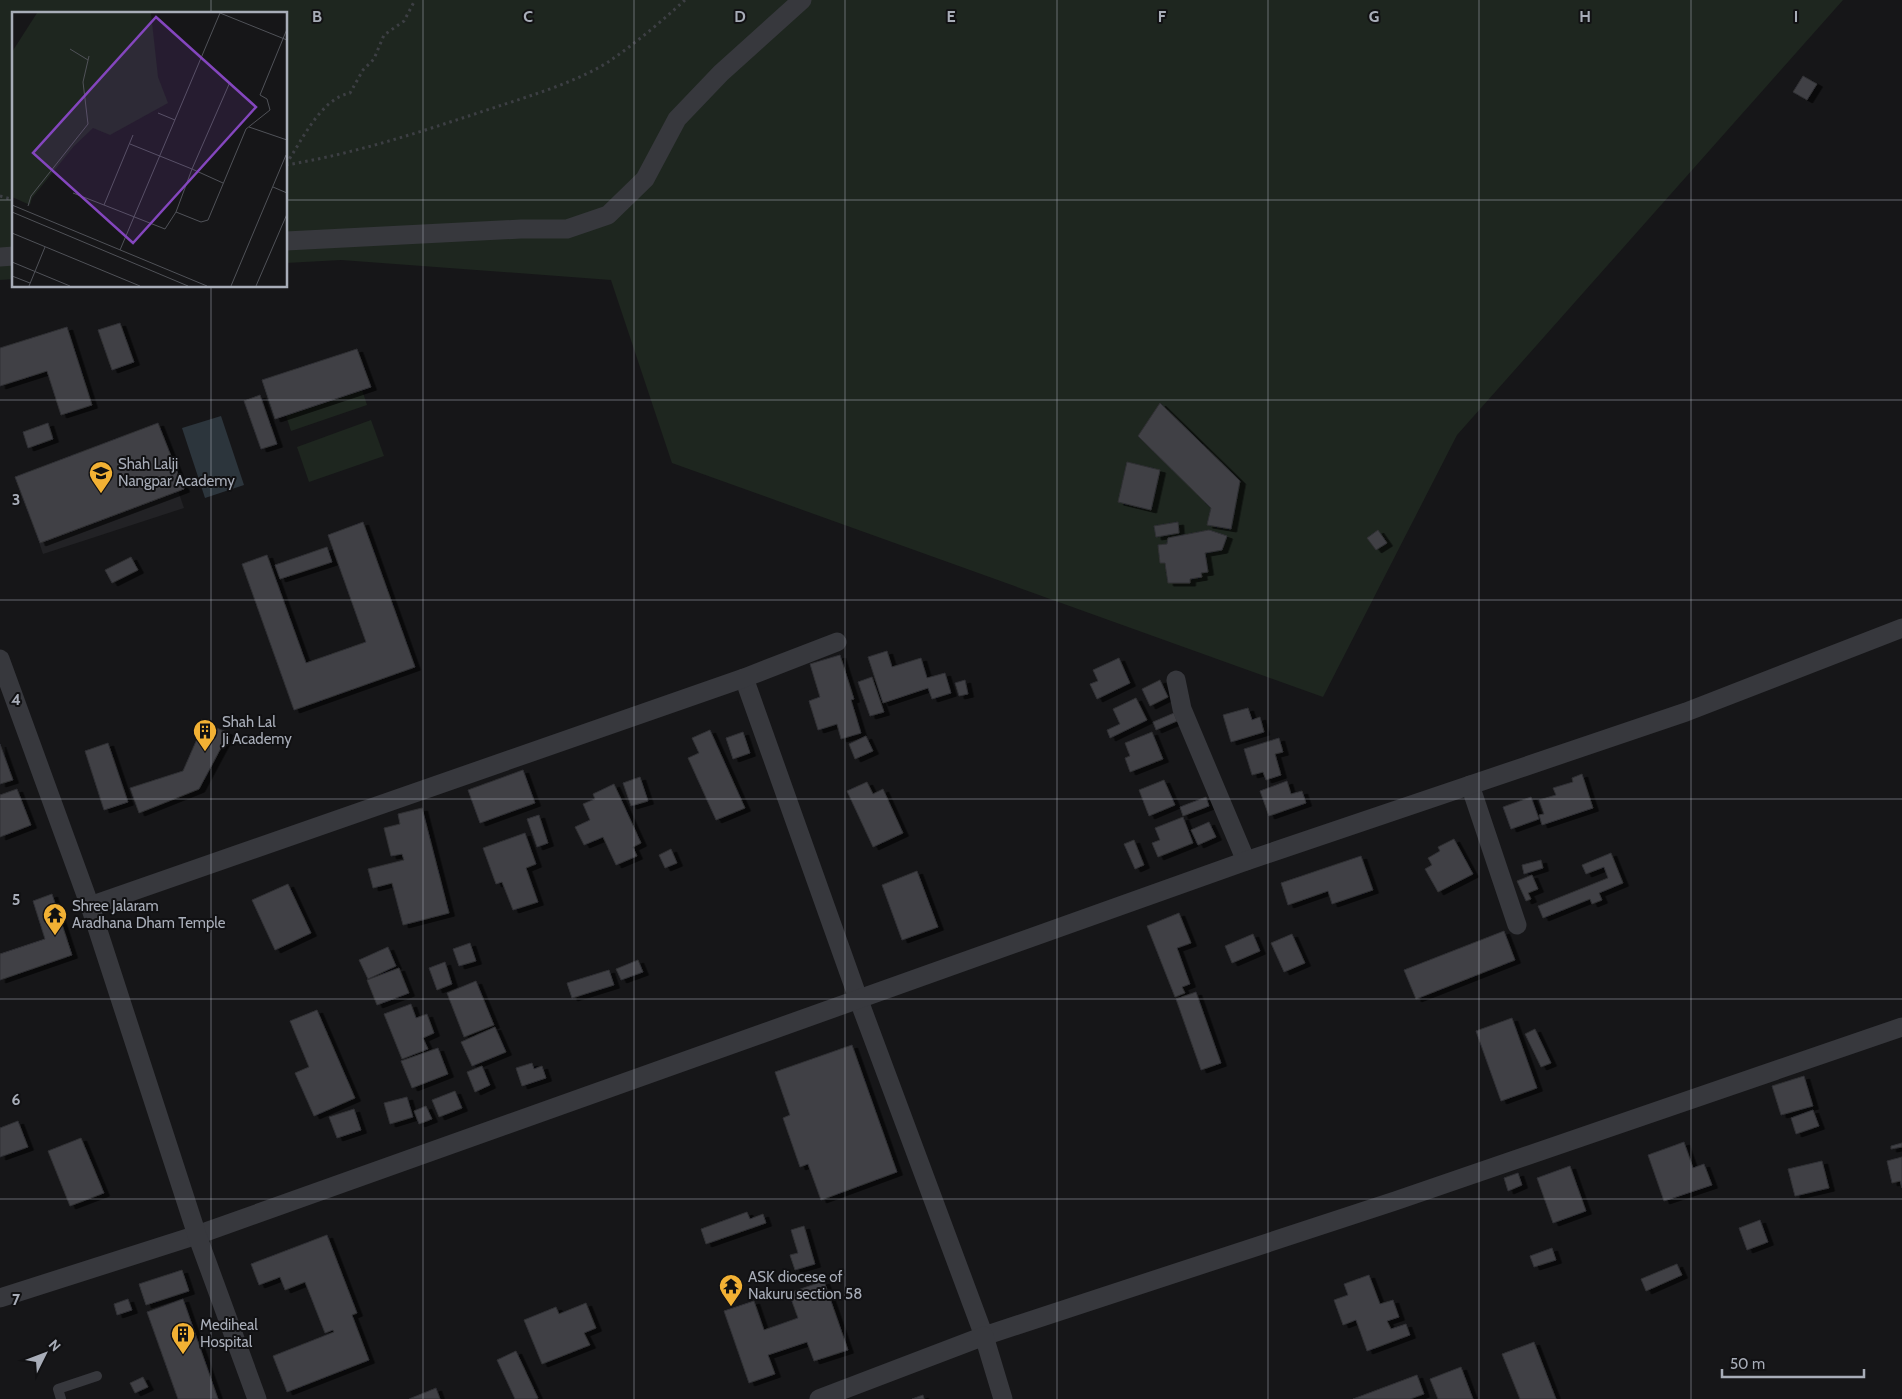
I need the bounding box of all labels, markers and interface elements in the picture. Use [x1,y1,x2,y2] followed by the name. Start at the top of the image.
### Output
[312,7,322,26] text: B
[523,7,533,26] text: C
[734,7,746,26] text: D
[946,7,956,26] text: E
[1158,7,1167,26] text: F
[1369,7,1379,26] text: G
[1579,7,1591,26] text: H
[1794,7,1798,26] text: I
[12,12,288,288] inset map
[118,455,235,490] place label: Shah Lalji Nangpar Academy
[88,460,114,494] school or university icon: Shah Lalji Nangpar Academy
[12,490,20,509] text: 3
[11,690,21,709] text: 4
[221,713,292,748] place label: Shah Lal Ji Academy
[192,718,218,752] building icon: Shah Lal Ji Academy
[12,890,20,909] text: 5
[72,897,226,932] place label: Shree Jalaram Aradhana Dham Temple
[42,902,68,936] temple icon: Shree Jalaram Aradhana Dham Temple
[12,1090,21,1109] text: 6
[748,1268,862,1303] place label: ASK diocese of Nakuru section 58
[718,1273,744,1307] temple icon: ASK diocese of Nakuru section 58
[12,1290,21,1309] text: 7
[200,1316,258,1351] place label: Mediheal Hospital
[170,1321,196,1355] building icon: Mediheal Hospital
[20,1329,70,1379] north arrow
[45,1336,65,1355] text: N
[1722,1346,1864,1378] scale bar
[1730,1355,1765,1373] text: 50 m

